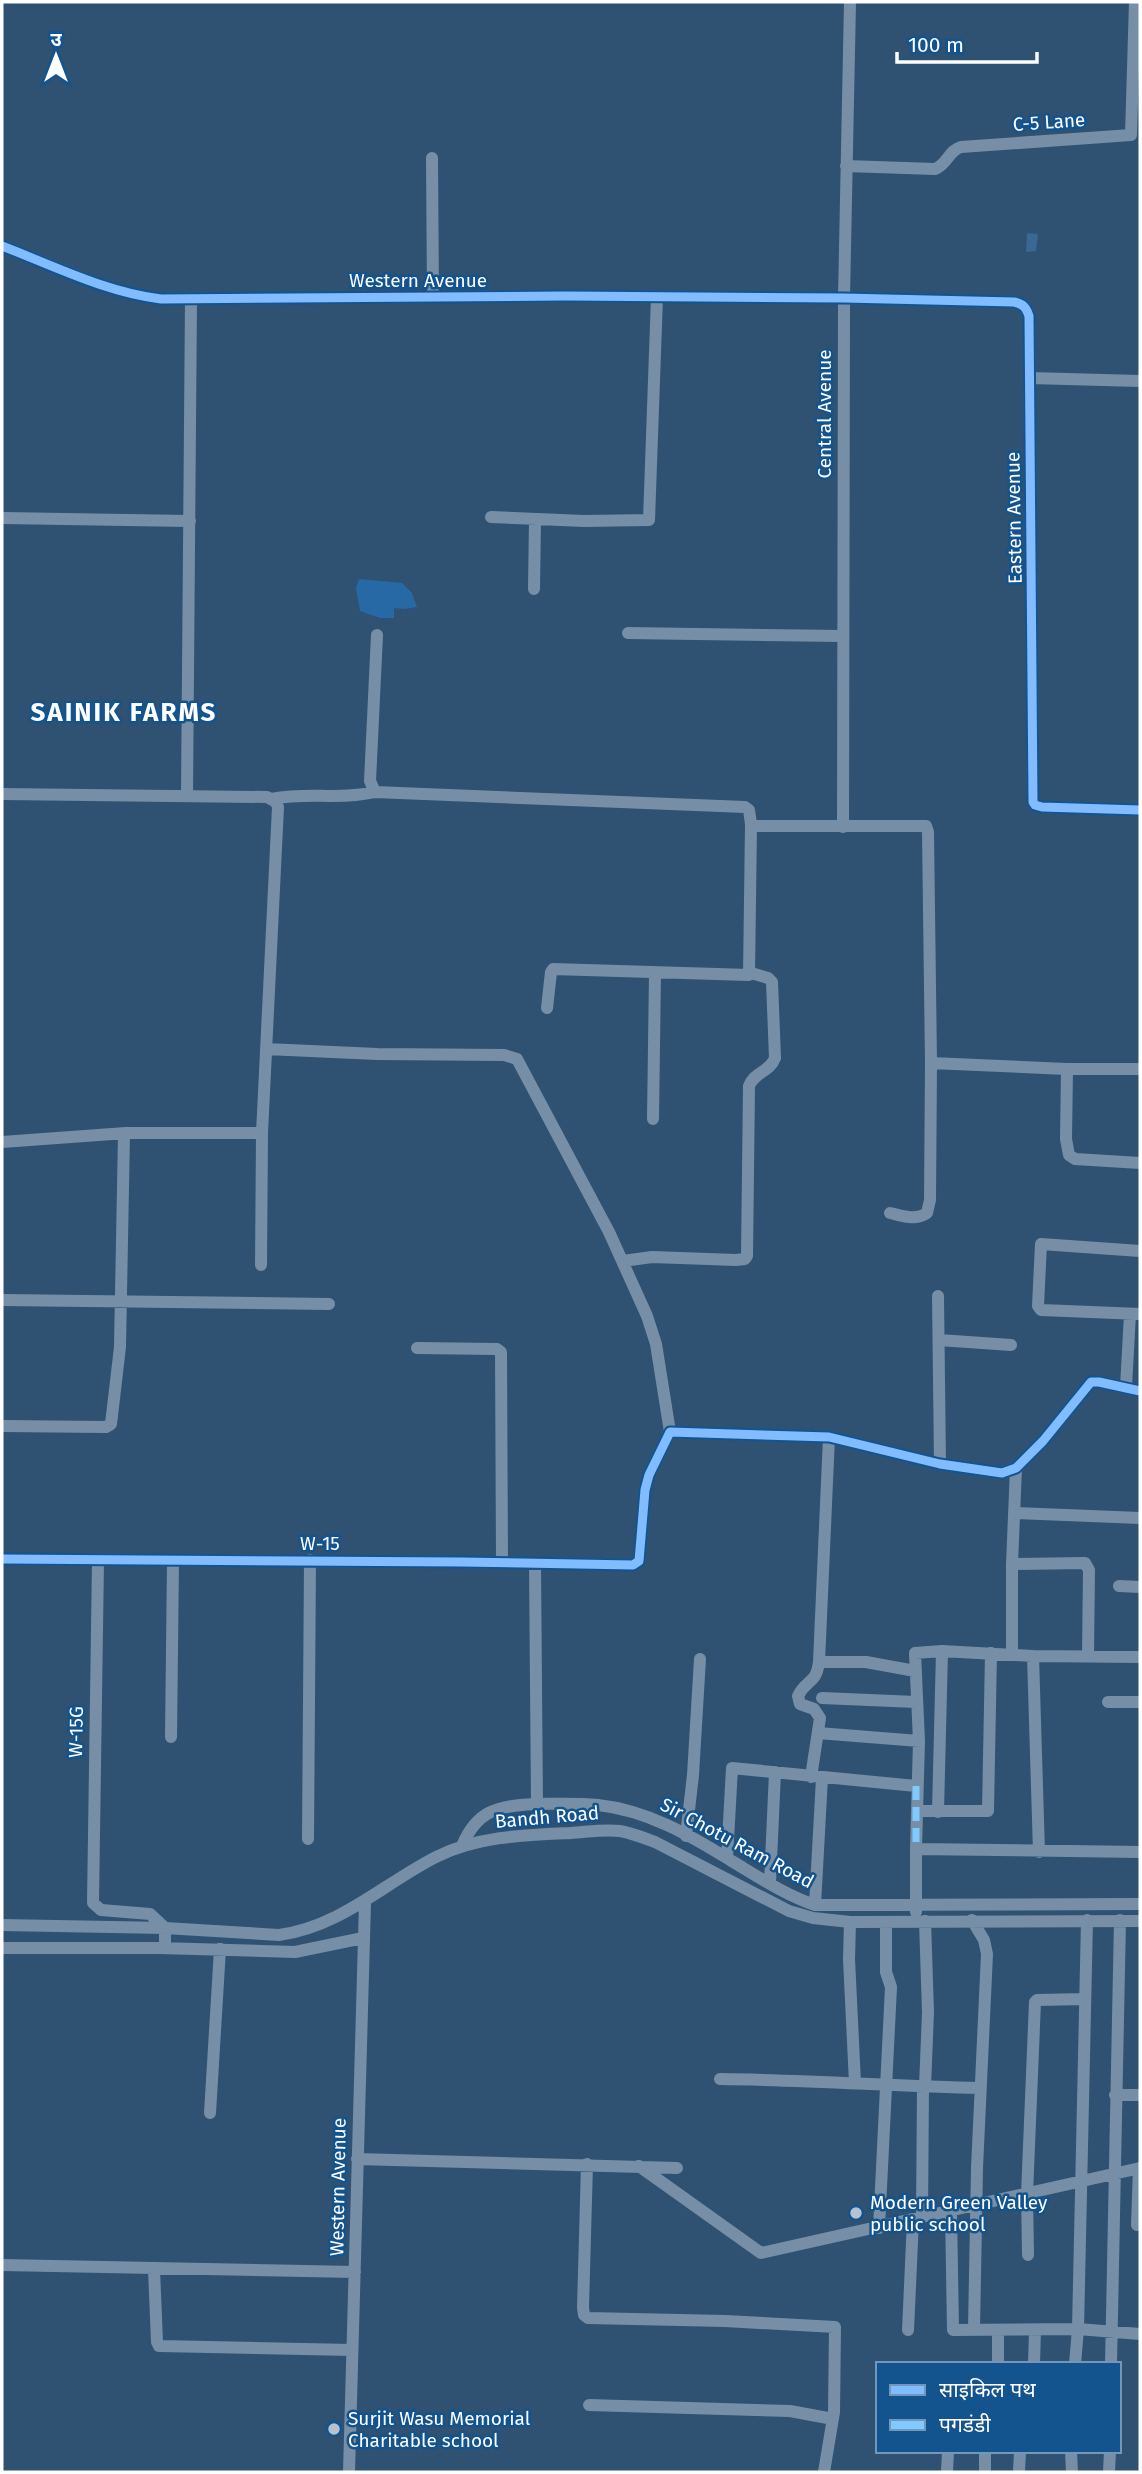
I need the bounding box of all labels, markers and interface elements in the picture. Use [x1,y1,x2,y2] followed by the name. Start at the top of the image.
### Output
[21,21,91,91] north arrow
[897,21,1037,65] scale bar
[50,28,62,51] text: उ
[908,32,964,58] text: 100 m
[1012,108,1086,136] street label: C-5 Lane
[349,269,487,292] street label: Western Avenue
[813,349,836,479] street label: Central Avenue
[1001,452,1027,584] street label: Eastern Avenue
[31,697,217,728] district label: SAINIK FARMS
[300,1532,340,1555] street label: W-15
[64,1706,88,1758] street label: W-15G
[656,1793,818,1893] street label: Sir Chotu Ram Road
[494,1801,600,1833] street label: Bandh Road
[325,2118,351,2256] street label: Western Avenue
[870,2191,1048,2236] place label: Modern Green Valley public school
[848,2205,864,2221] marker: Modern Green Valley public school
[876,2362,1121,2453] legend
[939,2377,1036,2403] text: साइकिल पथ
[348,2407,531,2452] place label: Surjit Wasu Memorial Charitable school
[939,2412,991,2438] text: पगडंडी
[326,2421,342,2437] marker: Surjit Wasu Memorial Charitable school

